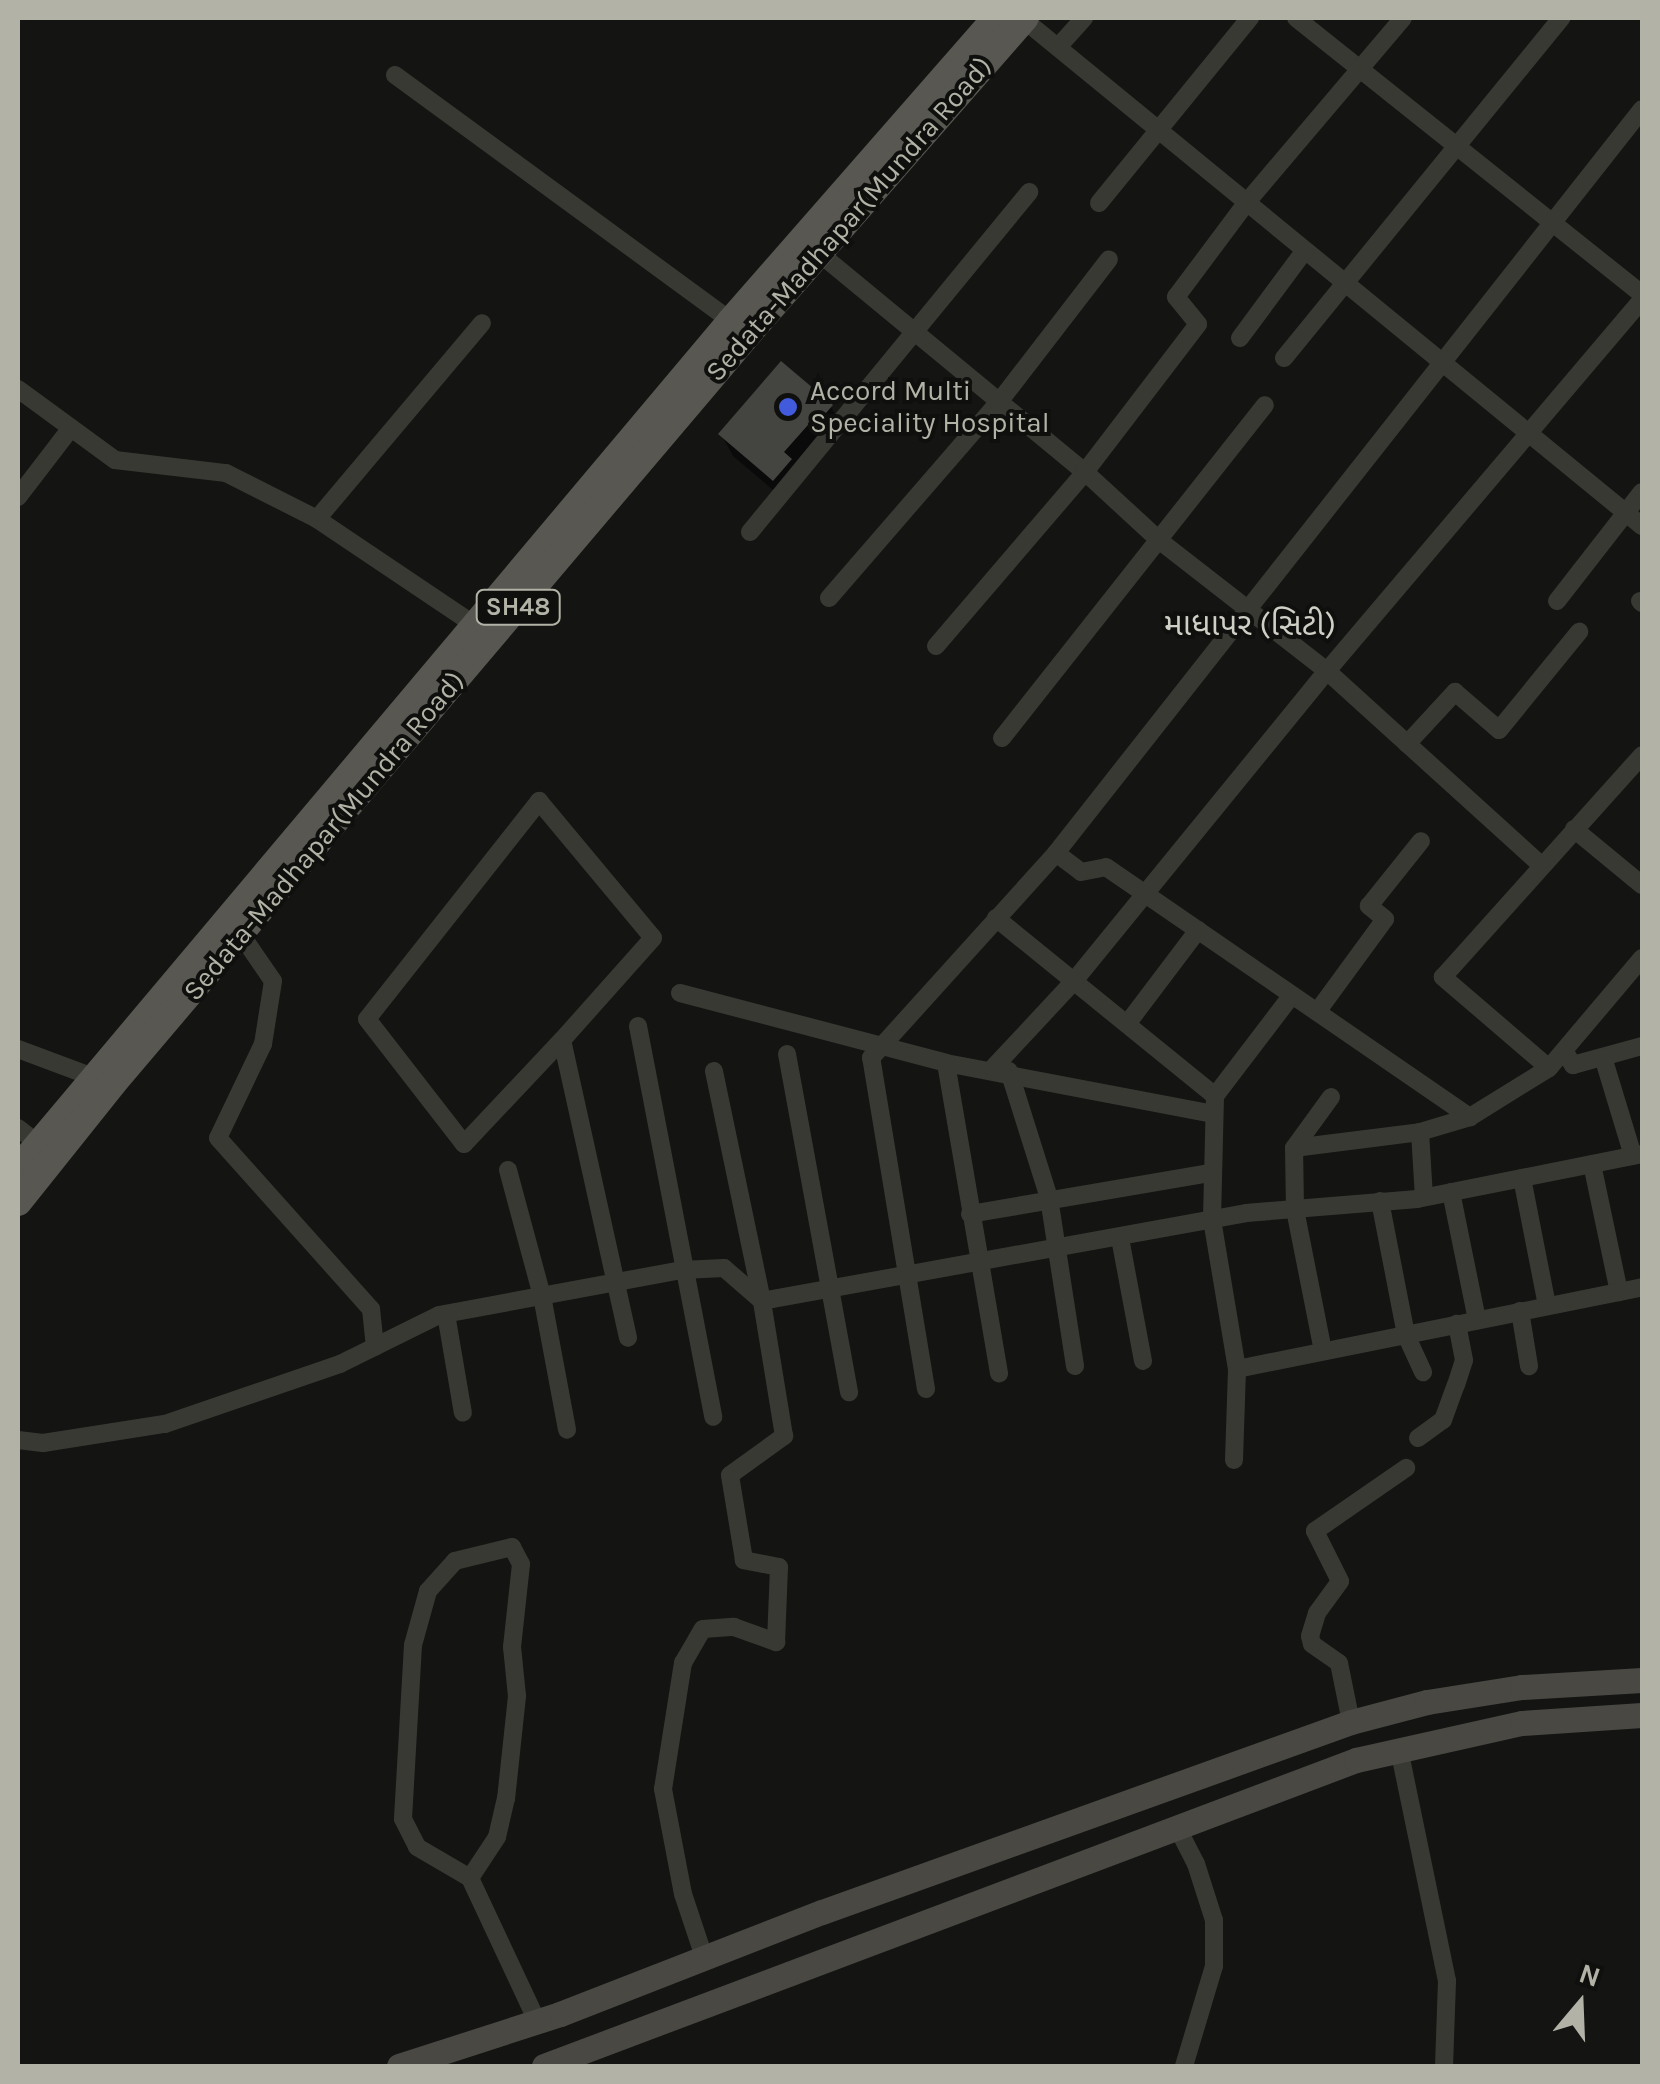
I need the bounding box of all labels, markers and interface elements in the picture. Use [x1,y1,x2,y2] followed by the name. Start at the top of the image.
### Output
[699,50,999,388] street label: Sedata-Madhapar(Mundra Road)
[810,374,1049,440] place label: Accord Multi Speciality Hospital
[775,394,801,420] marker: Accord Multi Speciality Hospital
[476,587,560,627] road number: SH48
[1164,606,1336,644] district label: માધાપર (સિટી)
[176,664,472,1008] street label: Sedata-Madhapar(Mundra Road)
[1530,1954,1630,2054] north arrow
[1575,1956,1605,1994] text: N

